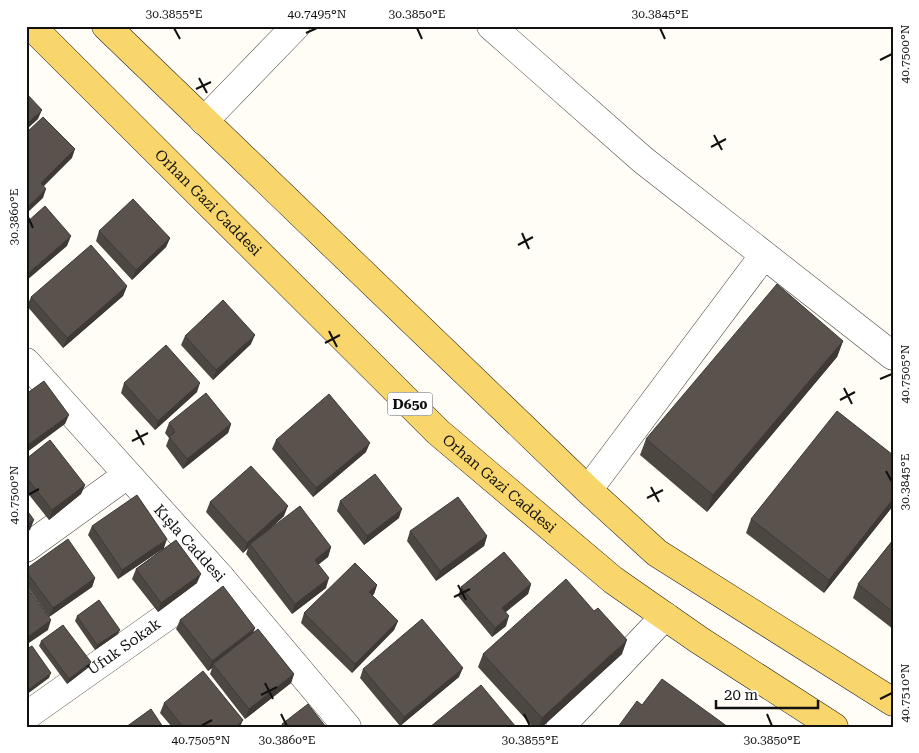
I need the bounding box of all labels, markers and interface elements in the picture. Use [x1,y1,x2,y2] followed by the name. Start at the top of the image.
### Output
[146,7,202,21] text: 30.3855°E
[288,7,347,21] text: 40.7495°N
[389,7,445,21] text: 30.3850°E
[632,7,688,21] text: 30.3845°E
[898,24,912,83] text: 40.7500°N
[151,146,265,260] street label: Orhan Gazi Caddesi
[7,189,21,245] text: 30.3860°E
[898,344,912,403] text: 40.7505°N
[388,392,432,416] road number: D650
[439,431,560,537] street label: Orhan Gazi Caddesi
[898,454,912,510] text: 30.3845°E
[7,465,21,524] text: 40.7500°N
[150,501,229,586] street label: Kışla Caddesi
[84,614,165,679] street label: Ufuk Sokak
[898,663,912,722] text: 40.7510°N
[716,678,819,710] scale bar
[724,686,759,704] text: 20 m
[172,733,231,747] text: 40.7505°N
[259,733,315,747] text: 30.3860°E
[502,733,558,747] text: 30.3855°E
[744,733,800,747] text: 30.3850°E

